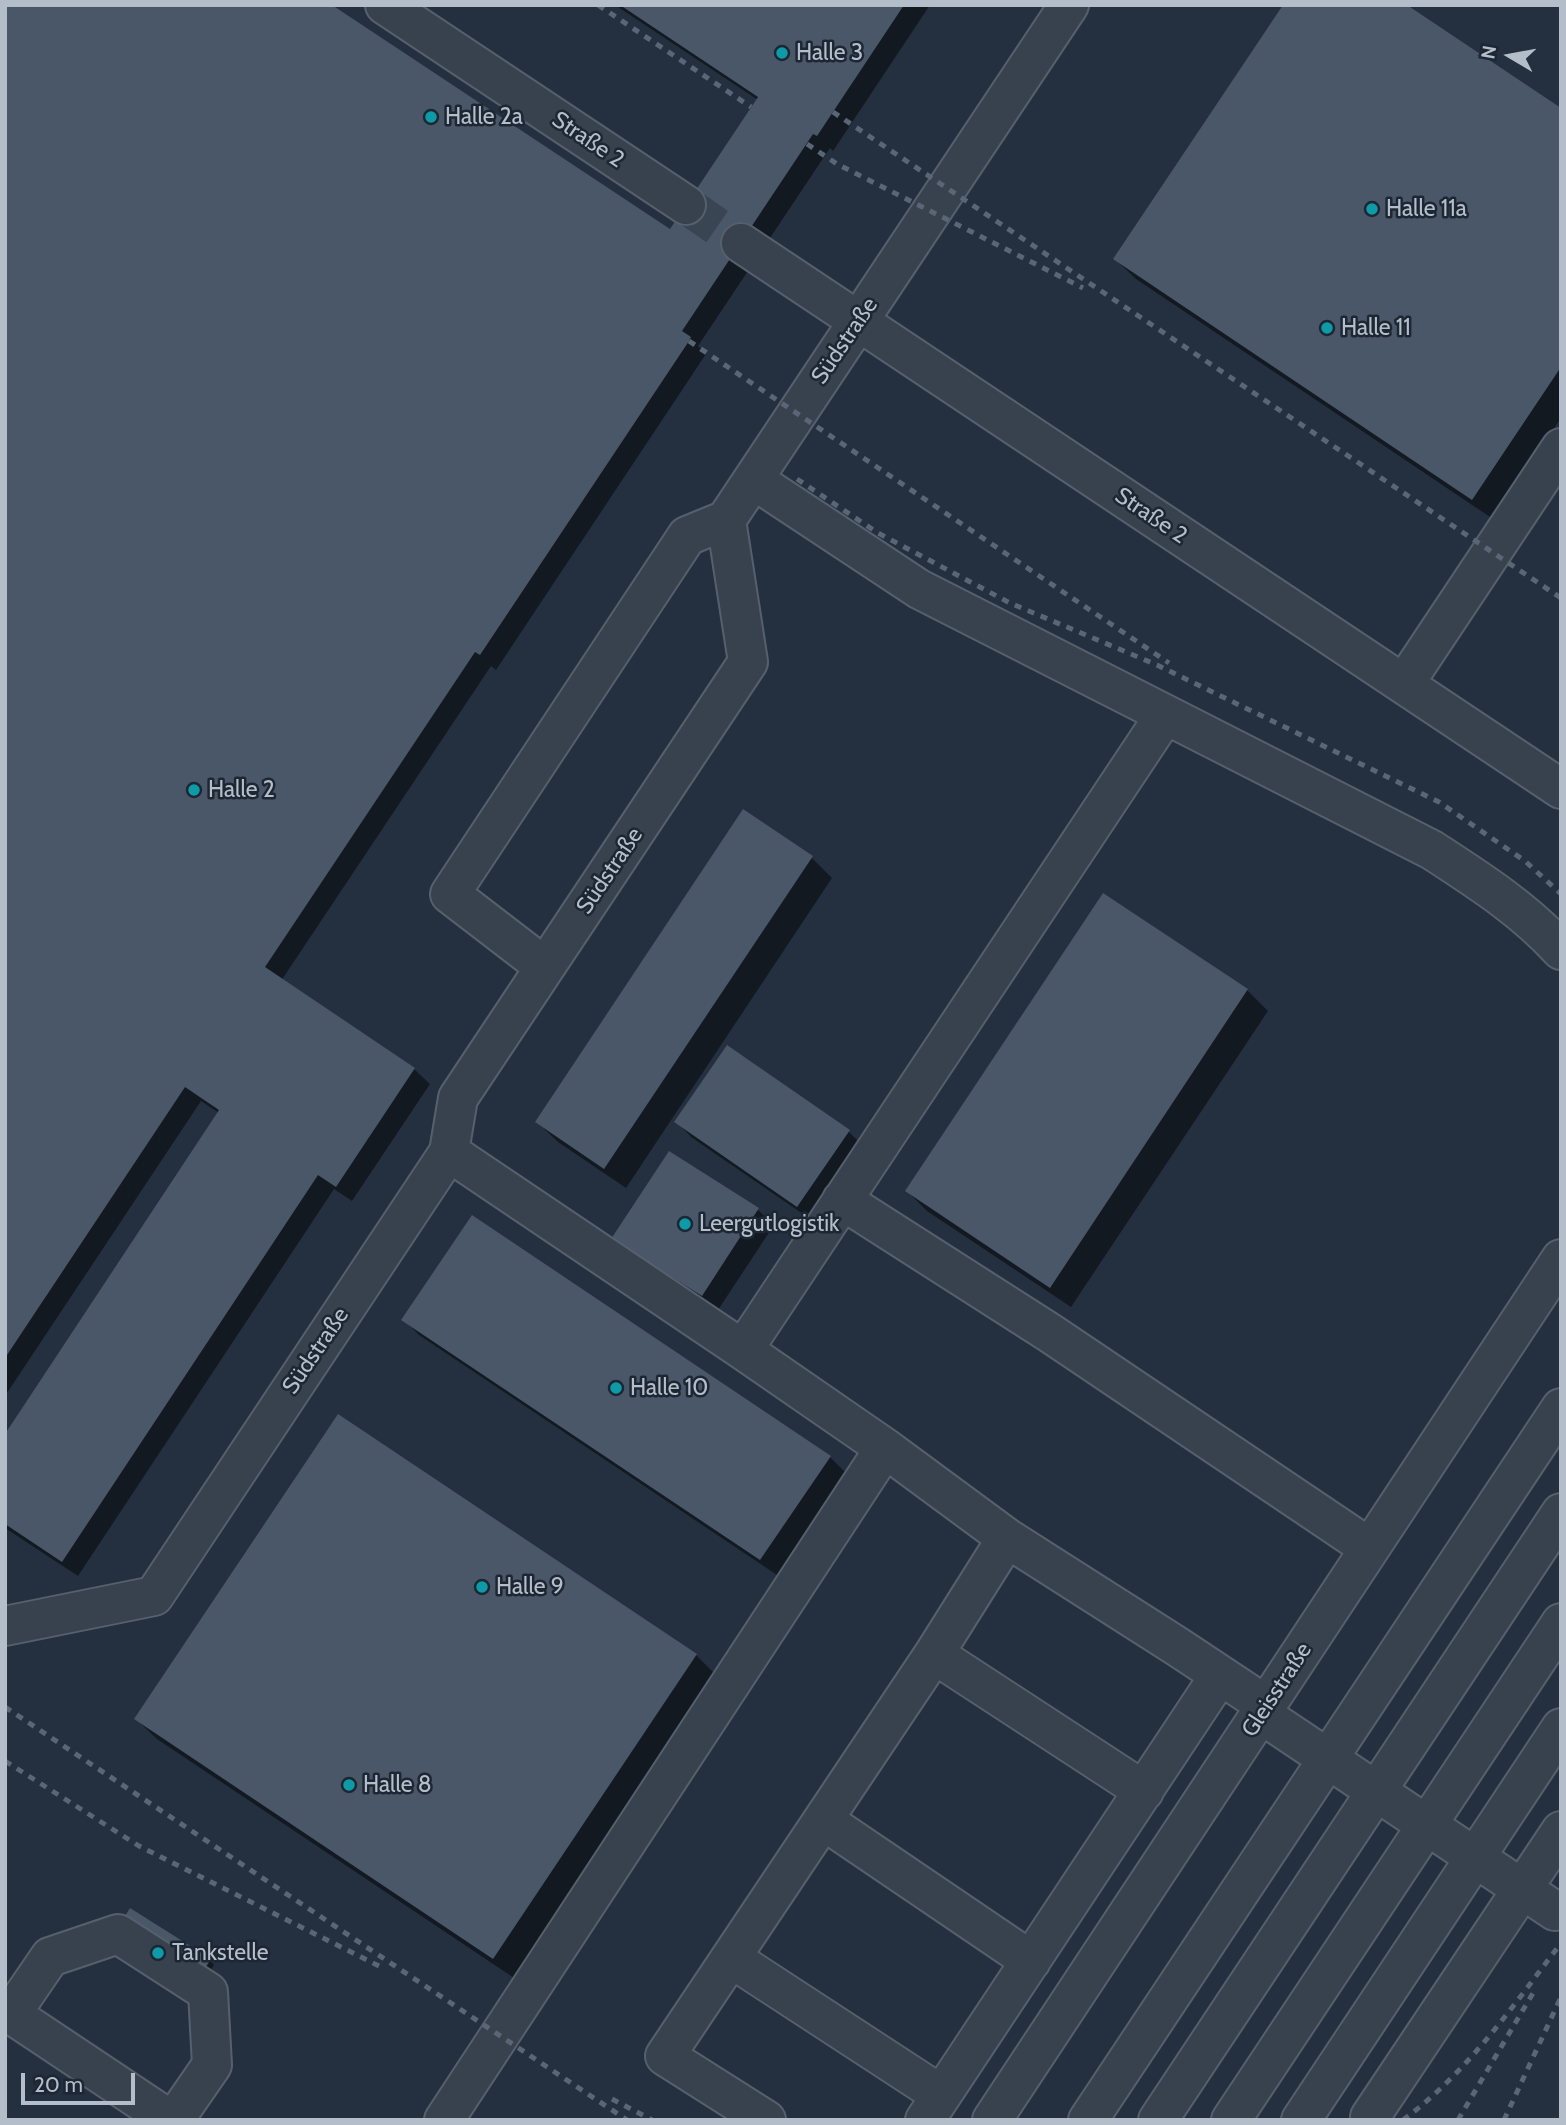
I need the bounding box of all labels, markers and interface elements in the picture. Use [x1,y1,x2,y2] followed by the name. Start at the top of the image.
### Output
[1475,21,1545,91] north arrow
[796,39,863,67] place label: Halle 3
[1476,44,1501,61] text: N
[774,45,790,61] marker: Halle 3
[445,103,523,131] place label: Halle 2a
[547,106,629,174] street label: Straße 2
[423,109,439,125] marker: Halle 2a
[1386,195,1467,223] place label: Halle 11a
[1364,201,1380,217] marker: Halle 11a
[806,292,884,390] street label: Südstraße
[1341,314,1411,342] place label: Halle 11
[1319,320,1335,336] marker: Halle 11
[1110,482,1192,550] street label: Straße 2
[208,776,275,804] place label: Halle 2
[186,782,202,798] marker: Halle 2
[571,822,649,920] street label: Südstraße
[699,1210,839,1238] place label: Leergutlogistik
[677,1216,693,1232] marker: Leergutlogistik
[277,1302,355,1400] street label: Südstraße
[630,1374,708,1402] place label: Halle 10
[608,1380,624,1396] marker: Halle 10
[496,1573,564,1601] place label: Halle 9
[474,1579,490,1595] marker: Halle 9
[1236,1638,1318,1742] street label: Gleisstraße
[363,1771,432,1799] place label: Halle 8
[341,1777,357,1793] marker: Halle 8
[172,1939,269,1967] place label: Tankstelle
[150,1945,166,1961] marker: Tankstelle
[24,2058,138,2102] scale bar
[34,2072,83,2097] text: 20 m

